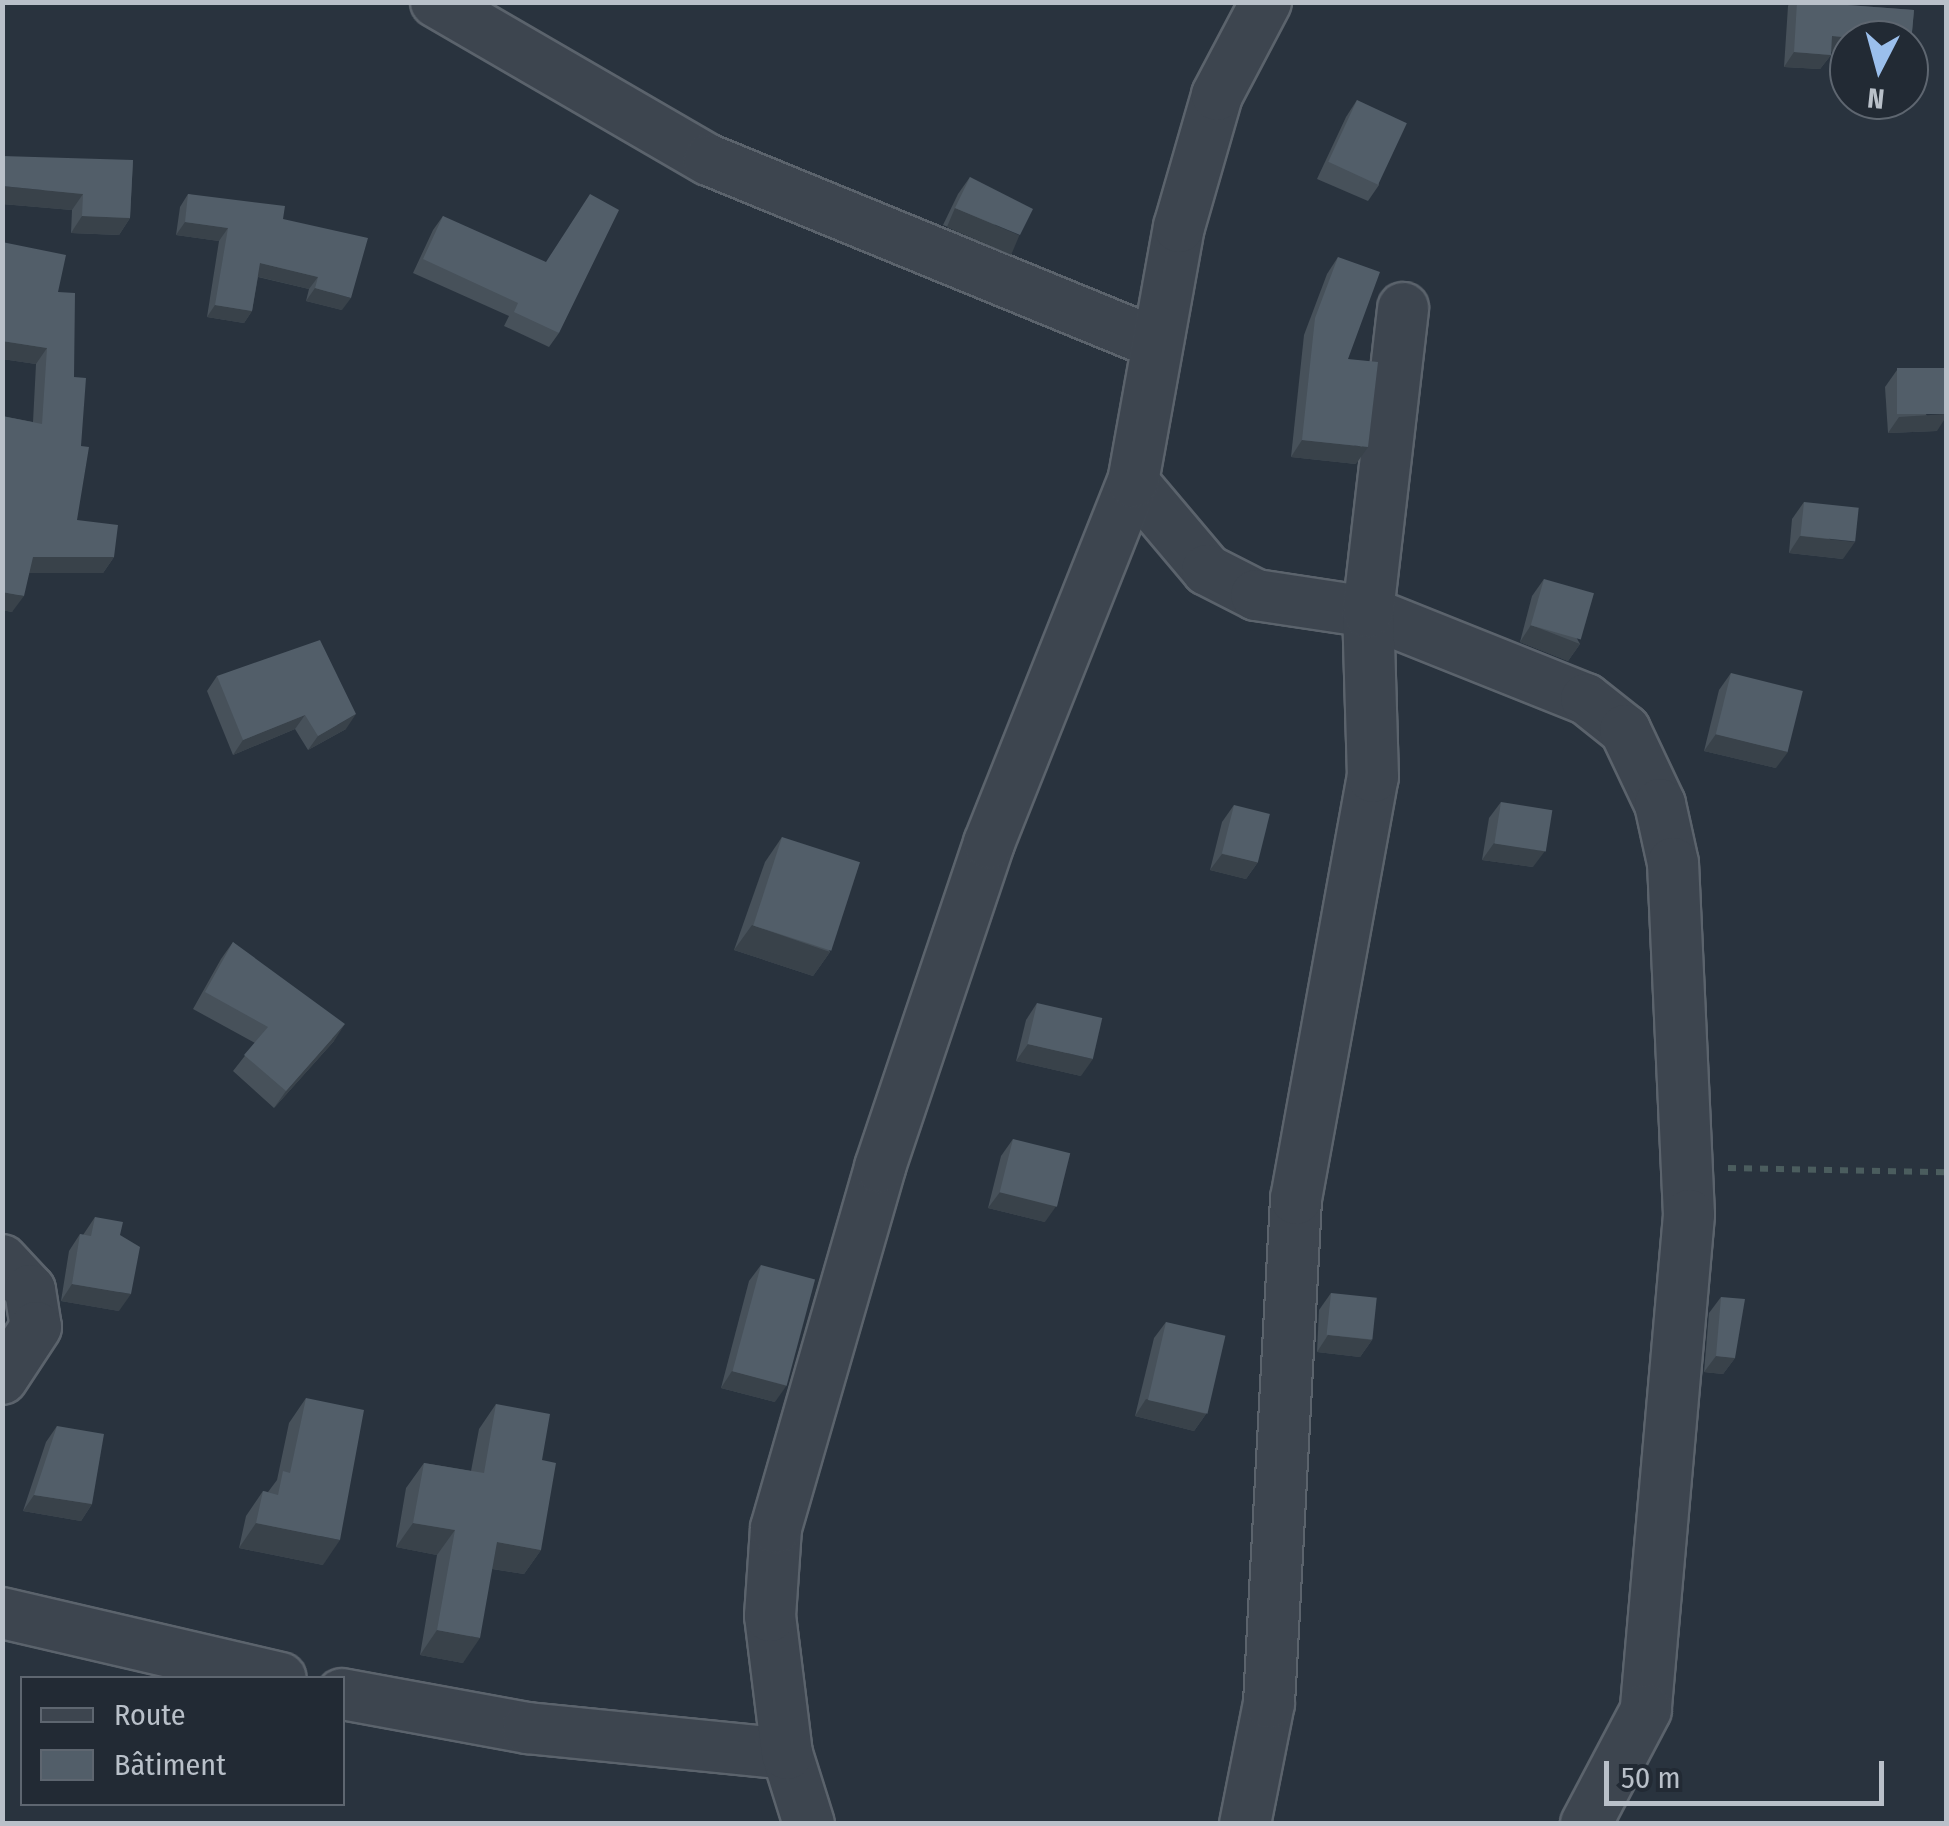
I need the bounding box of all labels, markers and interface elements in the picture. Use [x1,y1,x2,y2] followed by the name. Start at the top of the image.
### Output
[1829,20,1929,120] north arrow
[1866,81,1886,116] text: N
[20,1676,345,1806] legend
[114,1697,186,1733] text: Route
[1609,1741,1889,1803] scale bar
[114,1747,226,1783] text: Bâtiment
[1621,1760,1681,1796] text: 50 m

